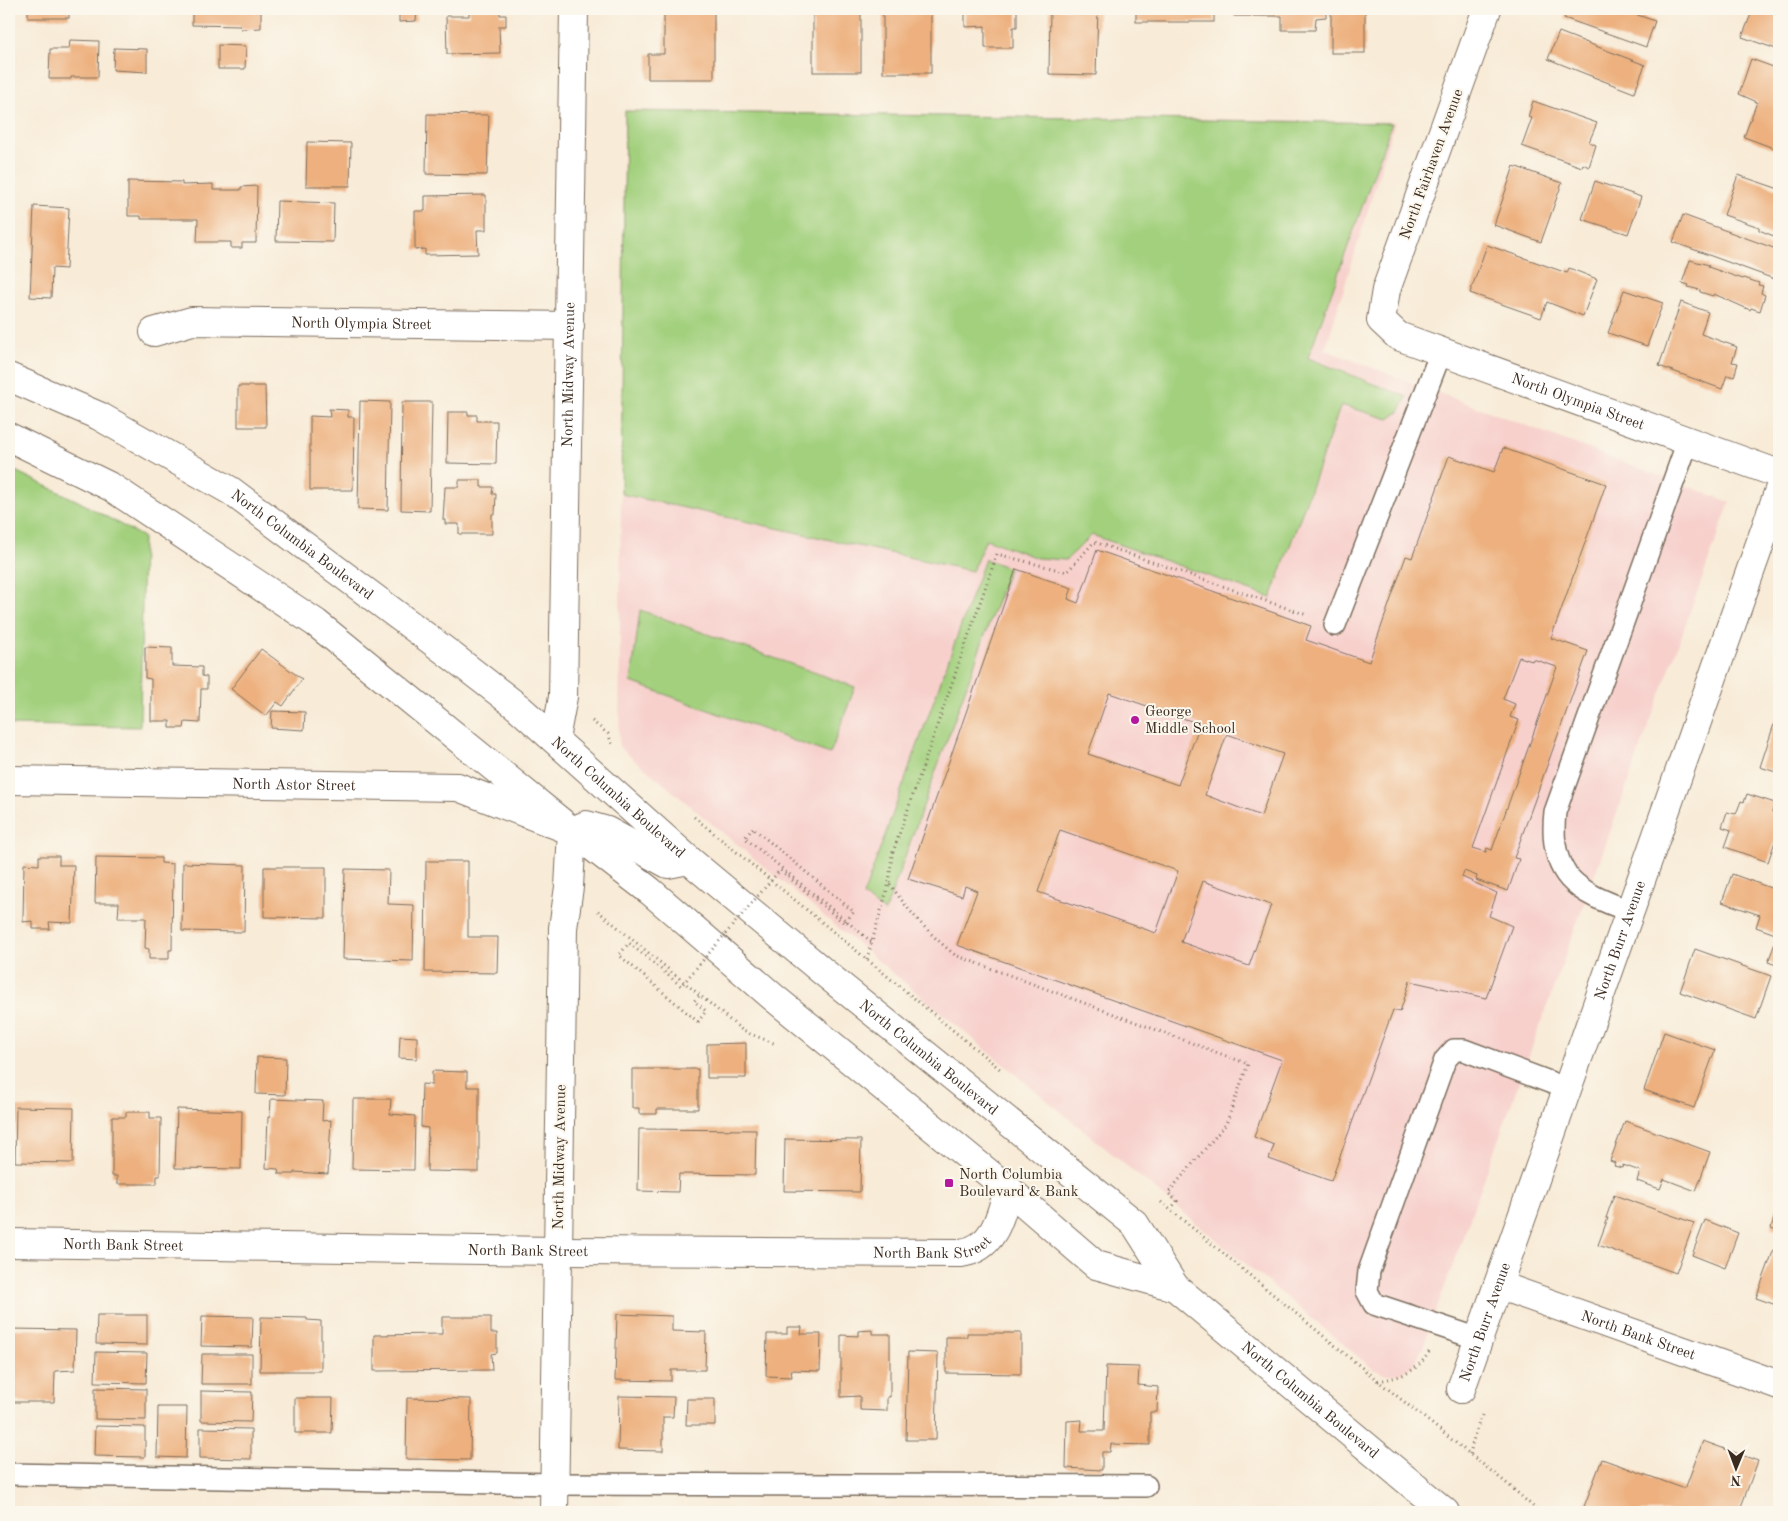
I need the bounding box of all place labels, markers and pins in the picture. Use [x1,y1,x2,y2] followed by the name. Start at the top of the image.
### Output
[1145,705,1235,737] place label: George Middle School
[1129,714,1141,726] marker: George Middle School
[959,1168,1079,1200] place label: North Columbia Boulevard & Bank
[943,1177,955,1189] marker: North Columbia Boulevard & Bank

